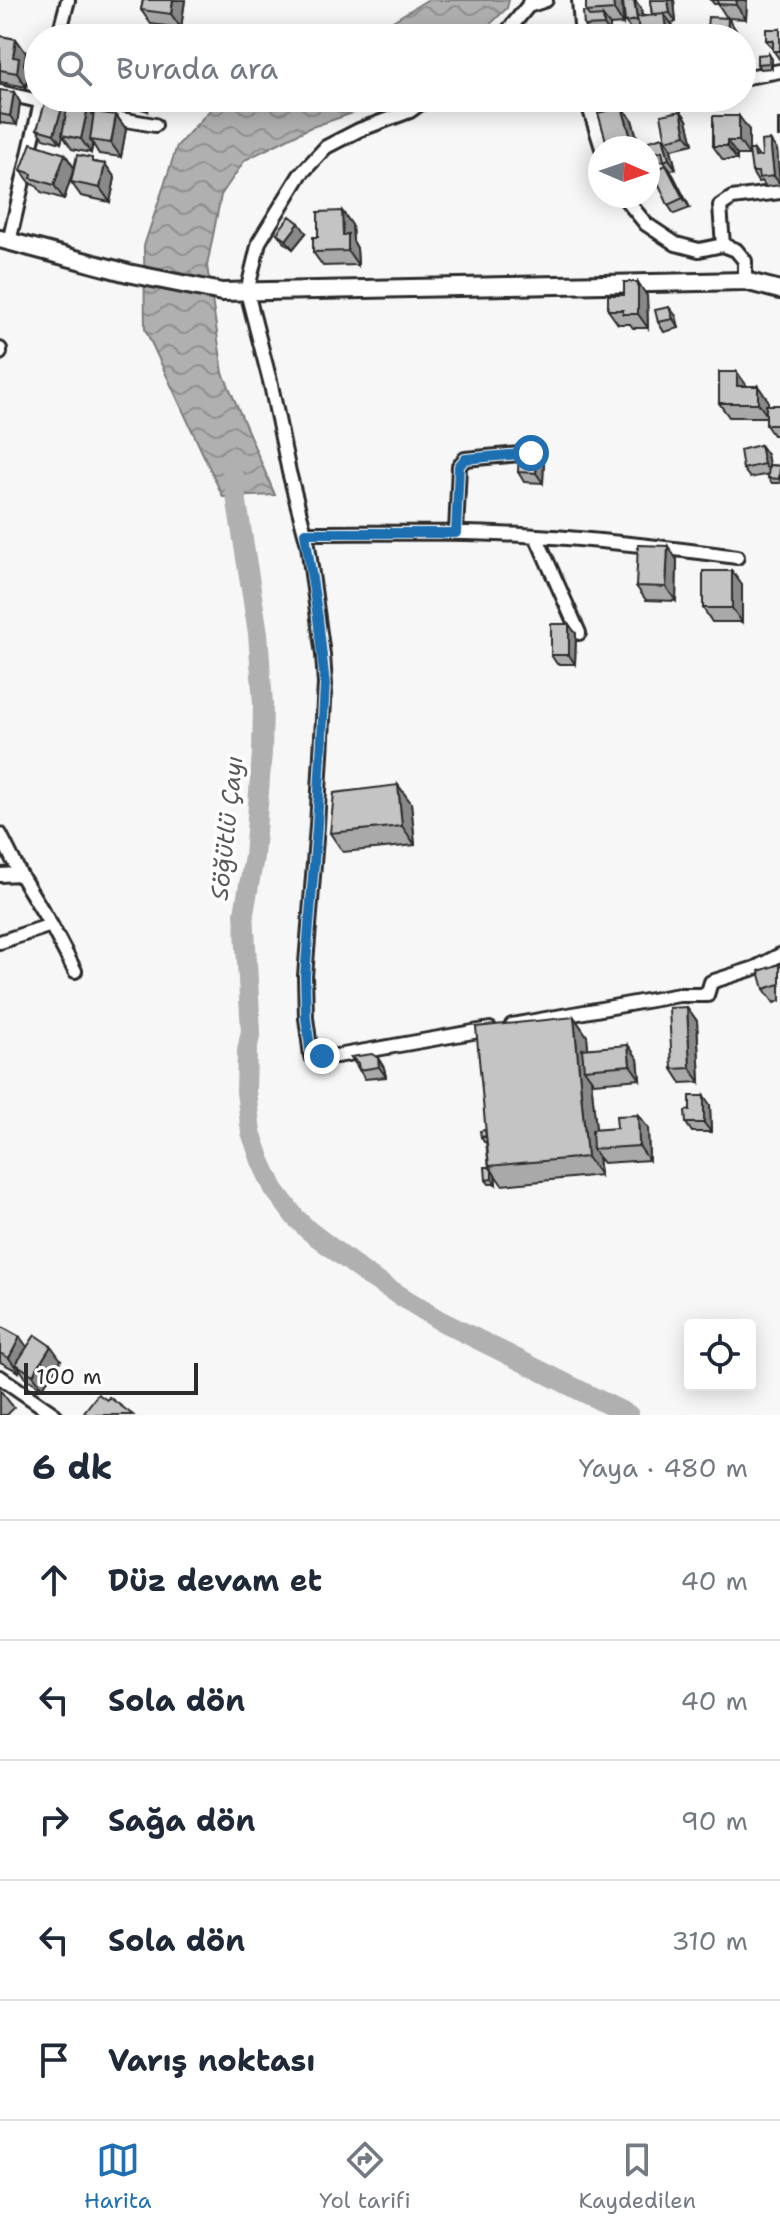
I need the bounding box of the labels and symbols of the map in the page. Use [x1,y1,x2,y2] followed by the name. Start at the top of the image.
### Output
[588,136,660,208] north arrow
[513,435,549,471] route start
[204,754,250,902] water label: Söğütlü Çayı
[304,1038,340,1074] route end
[24,1359,198,1395] scale bar

